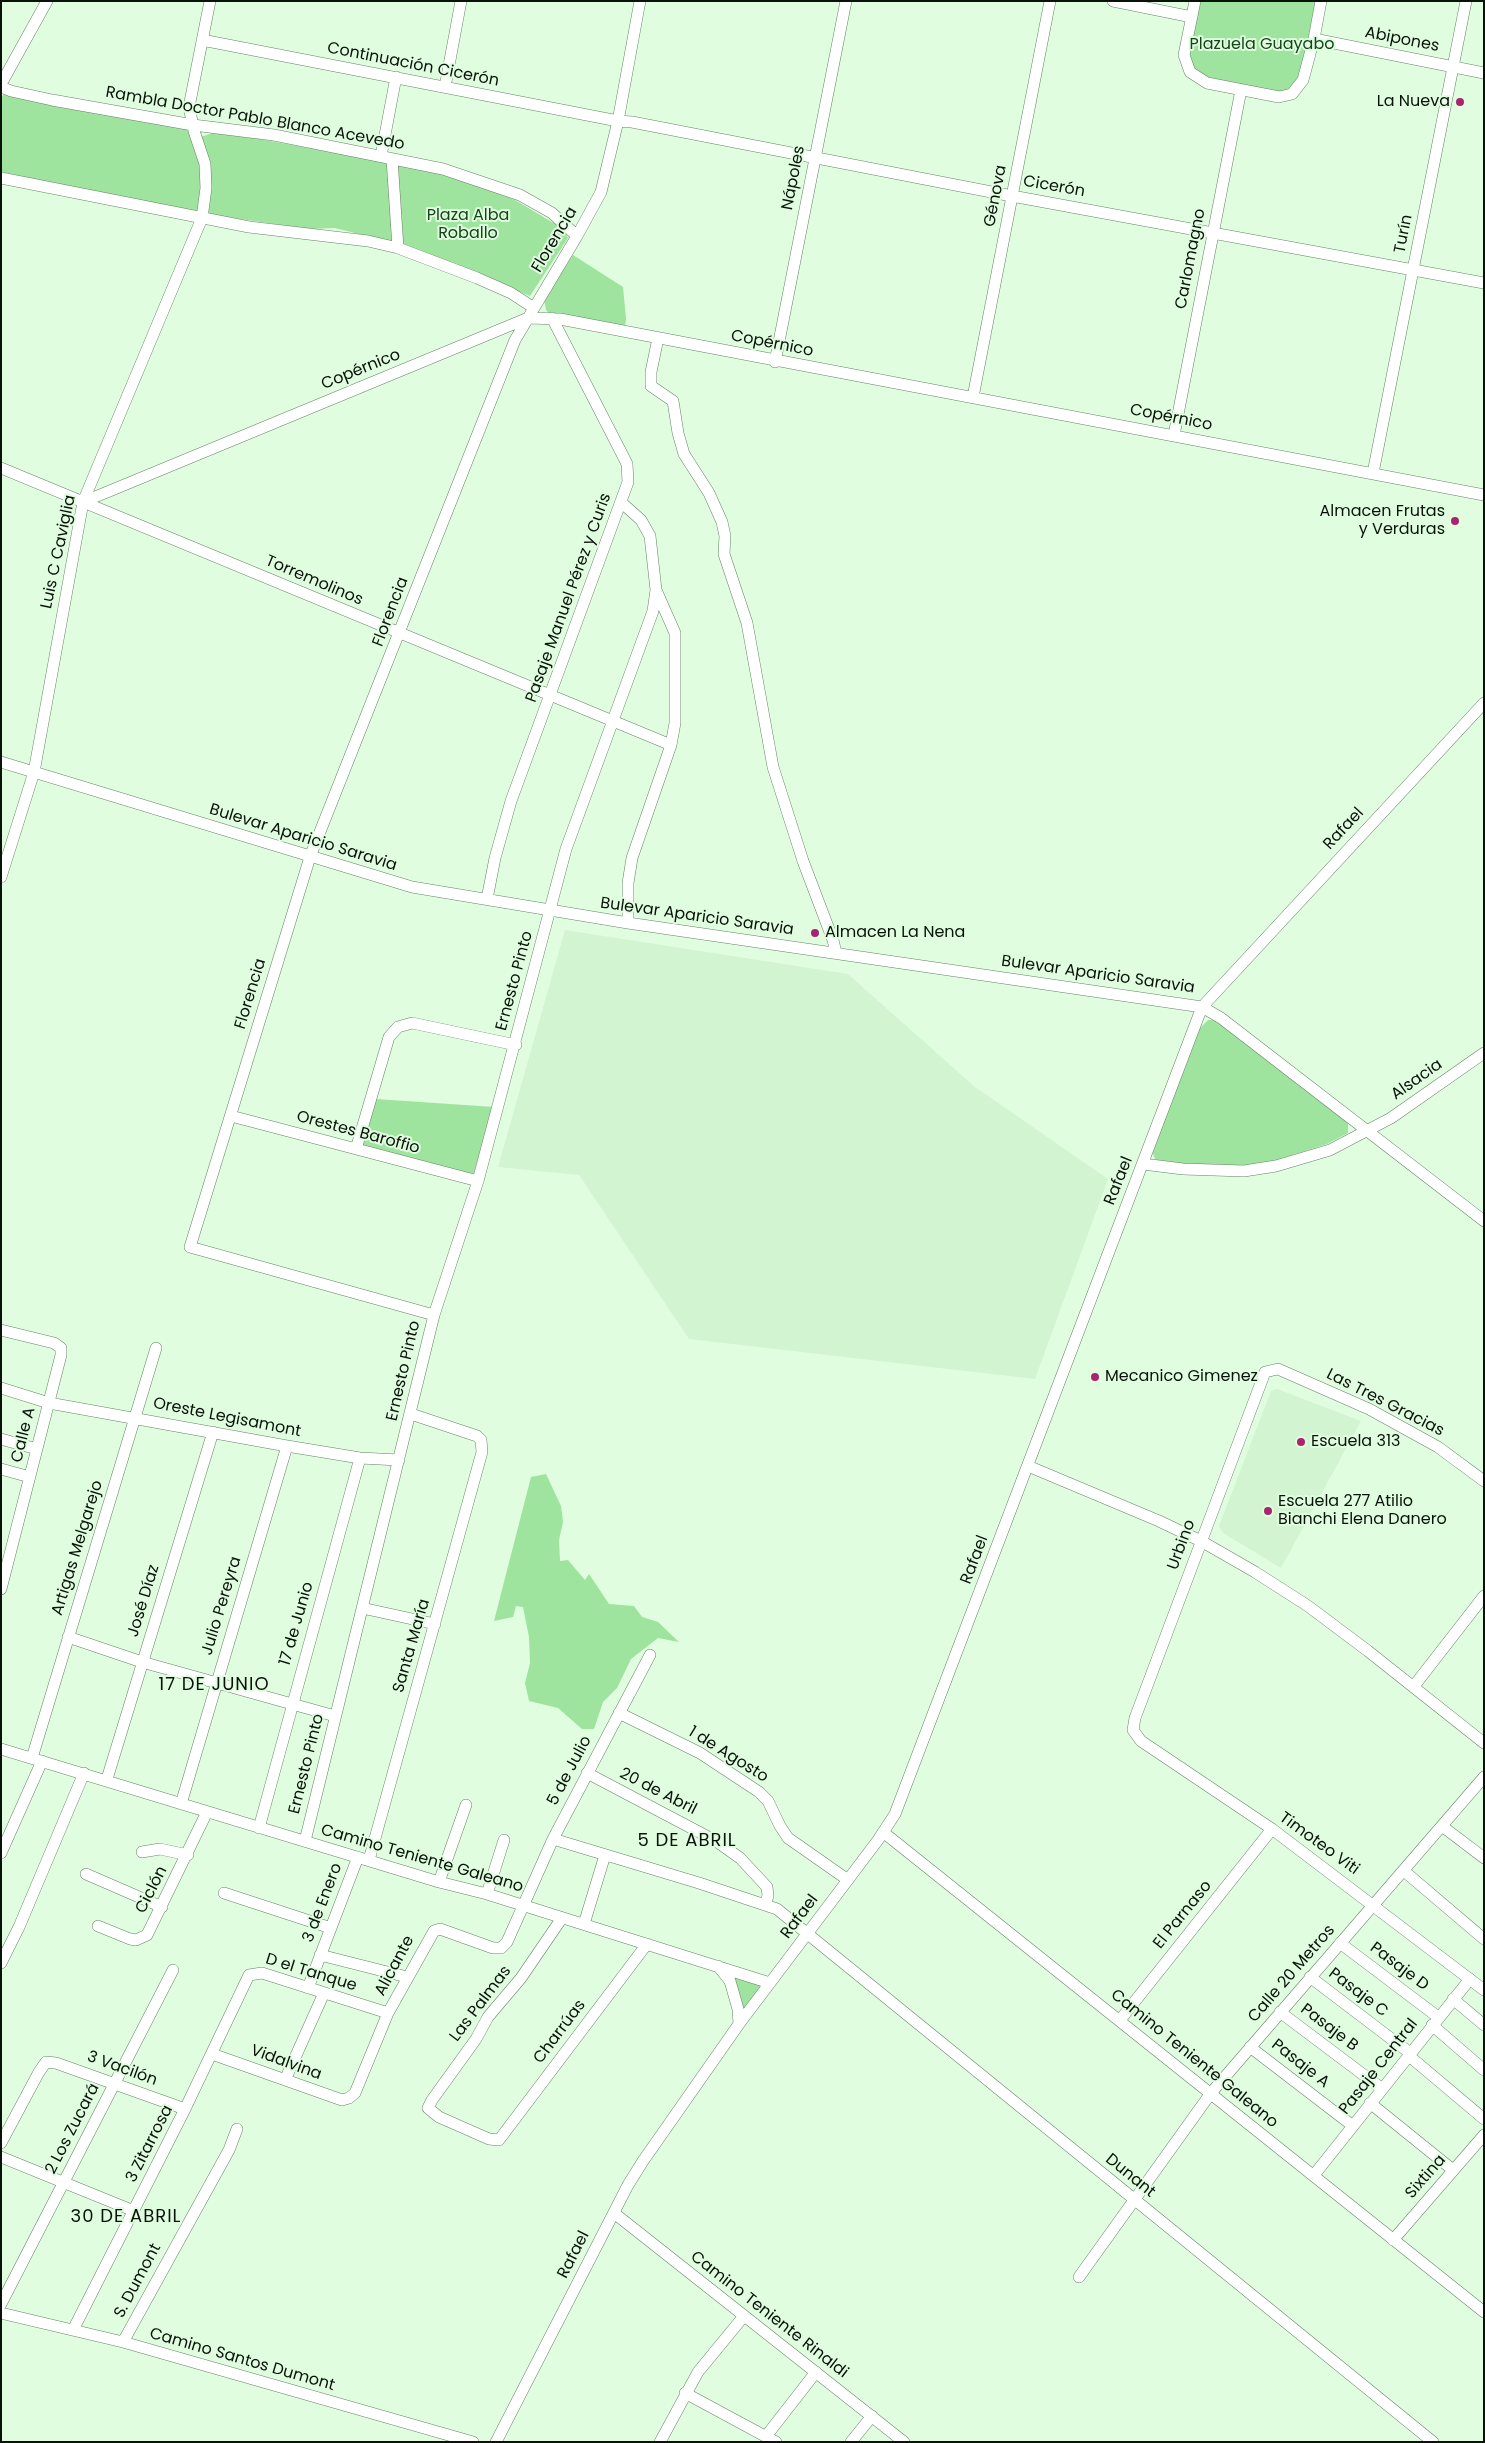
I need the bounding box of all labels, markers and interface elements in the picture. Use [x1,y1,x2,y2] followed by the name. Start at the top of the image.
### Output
[1363,23,1441,57] street label: Abipones
[1190,35,1334,55] park label: Plazuela Guayabo
[325,39,501,91] street label: Continuación Cicerón
[104,83,406,155] street label: Rambla Doctor Pablo Blanco Acevedo
[1377,92,1450,112] place label: La Nueva
[1454,96,1466,108] marker: La Nueva
[778,144,810,212] street label: Nápoles
[981,163,1011,229] street label: Génova
[1022,172,1086,202] street label: Cicerón
[528,204,582,276] street label: Florencia
[427,206,509,244] park label: Plaza Alba Roballo
[1172,207,1210,311] street label: Carlomagno
[1391,213,1417,255] street label: Turín
[729,327,815,361] street label: Copérnico
[319,345,403,395] street label: Copérnico
[1128,401,1214,435] street label: Copérnico
[522,491,616,705] street label: Pasaje Manuel Pérez y Curis
[38,493,80,611] street label: Luis C Caviglia
[1320,502,1445,540] place label: Almacen Frutas y Verduras
[1449,515,1461,527] marker: Almacen Frutas y Verduras
[262,552,366,610] street label: Torremolinos
[369,575,413,649] street label: Florencia
[207,800,399,876] street label: Bulevar Aparicio Saravia
[1320,804,1368,854] street label: Rafael
[599,894,795,940] street label: Bulevar Aparicio Saravia
[825,923,965,943] place label: Almacen La Nena
[809,927,821,939] marker: Almacen La Nena
[492,929,538,1033] street label: Ernesto Pinto
[1000,952,1196,998] street label: Bulevar Aparicio Saravia
[231,956,271,1032] street label: Florencia
[1388,1055,1446,1105] street label: Alsacia
[294,1107,422,1159] street label: Orestes Baroffio
[1101,1154,1137,1208] street label: Rafael
[383,1319,425,1423] street label: Ernesto Pinto
[1323,1365,1447,1441] street label: Las Tres Gracias
[1105,1367,1258,1387] place label: Mecanico Gimenez
[1089,1371,1101,1383] marker: Mecanico Gimenez
[151,1394,303,1442] street label: Oreste Legisamont
[8,1406,40,1464] street label: Calle A
[1311,1432,1400,1452] place label: Escuela 313
[1295,1436,1307,1448] marker: Escuela 313
[48,1478,108,1618] street label: Artigas Melgarejo
[1278,1492,1447,1530] place label: Escuela 277 Atilio Bianchi Elena Danero
[1262,1505,1274,1517] marker: Escuela 277 Atilio Bianchi Elena Danero
[1164,1517,1200,1573] street label: Urbino
[957,1533,993,1587] street label: Rafael
[198,1554,246,1658] street label: Julio Pereyra
[124,1563,164,1639] street label: José Díaz
[276,1580,318,1668] street label: 17 de Junio
[389,1597,435,1695] street label: Santa María
[157,1674,271,1696] district label: 17 DE JUNIO
[285,1712,329,1816] street label: Ernesto Pinto
[684,1723,772,1787] street label: 1 de Agosto
[544,1733,596,1809] street label: 5 de Julio
[616,1764,700,1820] street label: 20 de Abril
[1275,1809,1363,1879] street label: Timoteo Viti
[319,1821,525,1897] street label: Camino Teniente Galeano
[636,1830,738,1852] district label: 5 DE ABRIL
[299,1861,347,1945] street label: 3 de Enero
[132,1863,172,1917] street label: Ciclón
[1150,1877,1216,1953] street label: El Parnaso
[777,1891,823,1943] street label: Rafael
[1244,1921,1340,2027] street label: Calle 20 Metros
[371,1933,419,1999] street label: Alicante
[1366,1939,1432,1995] street label: Pasaje D
[263,1950,359,1996] street label: D el Tanque
[446,1962,516,2046] street label: Las Palmas
[1324,1964,1392,2022] street label: Pasaje C
[1106,1986,1282,2132] street label: Camino Teniente Galeano
[530,1996,590,2068] street label: Charrúas
[1296,2000,1362,2056] street label: Pasaje B
[1336,2015,1422,2119] street label: Pasaje Central
[1267,2035,1333,2093] street label: Pasaje A
[248,2041,324,2085] street label: Vidalvina
[84,2047,160,2091] street label: 3 Vacilón
[42,2080,104,2178] street label: 2 Los Zucará
[122,2102,178,2186] street label: 3 Zitarrosa
[1101,2150,1159,2202] street label: Dunant
[1402,2151,1450,2203] street label: Sixtina
[69,2206,183,2228] district label: 30 DE ABRIL
[554,2228,594,2282] street label: Rafael
[110,2241,166,2321] street label: S. Dumont
[686,2248,852,2382] street label: Camino Teniente Rinaldi
[147,2324,337,2396] street label: Camino Santos Dumont

